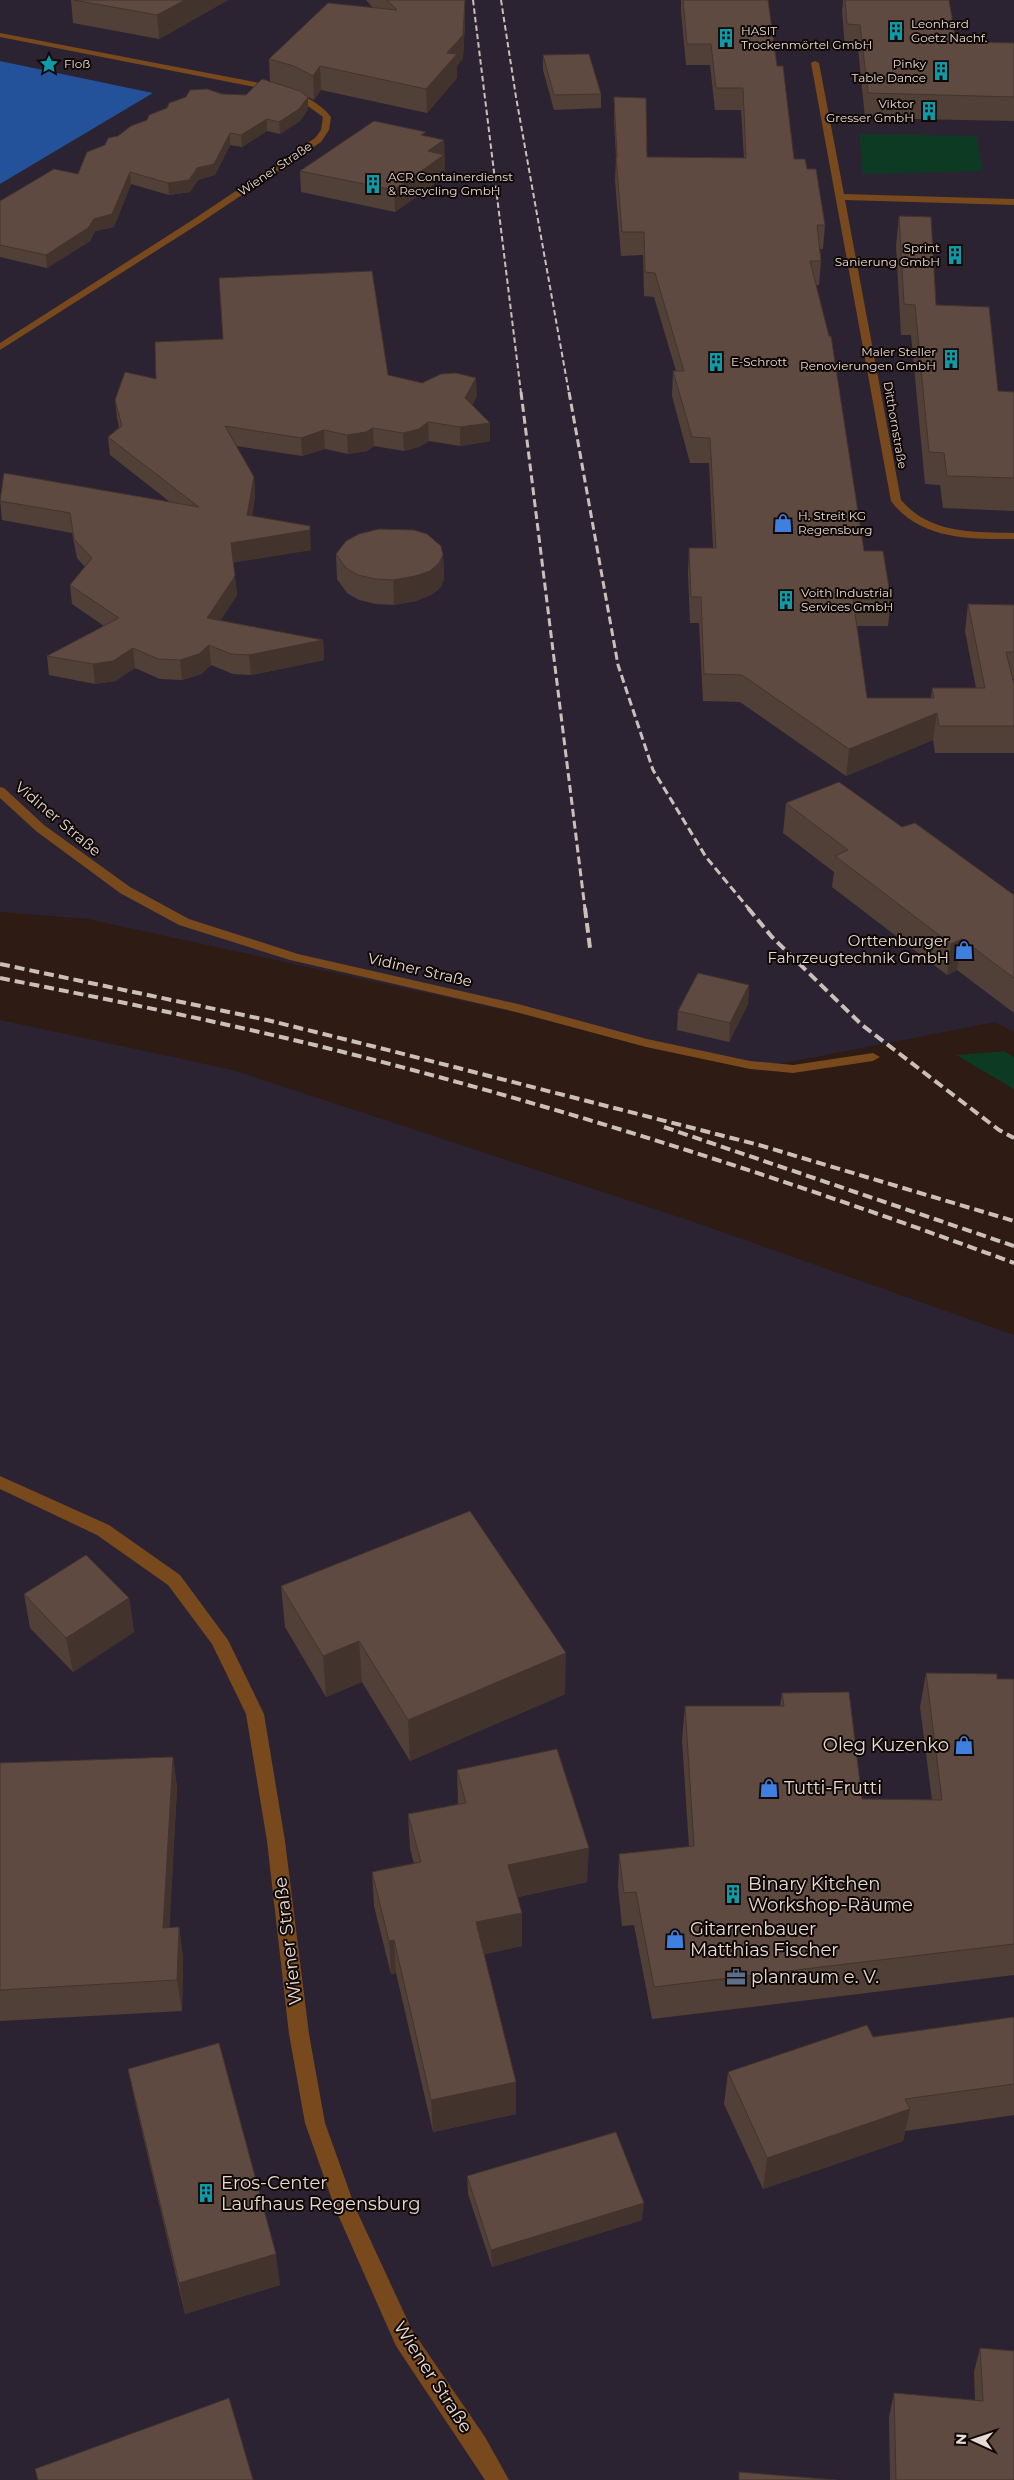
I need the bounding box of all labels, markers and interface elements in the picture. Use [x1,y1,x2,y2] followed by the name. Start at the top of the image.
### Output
[911,16,987,45] place label: Leonhard Goetz Nachf.
[885,20,907,42] building icon: Leonhard Goetz Nachf.
[741,23,872,52] place label: HASIT Trockenmörtel GmbH
[715,27,737,49] building icon: HASIT Trockenmörtel GmbH
[38,53,60,75] place icon: Floß
[64,56,90,71] place label: Floß
[852,56,926,85] place label: Pinky Table Dance
[930,60,952,82] building icon: Pinky Table Dance
[826,96,914,125] place label: Viktor Gresser GmbH
[918,100,940,122] building icon: Viktor Gresser GmbH
[235,138,314,199] street label: Wiener Straße
[388,169,513,198] place label: ACR Containerdienst & Recycling GmbH
[362,173,384,195] building icon: ACR Containerdienst & Recycling GmbH
[835,240,940,269] place label: Sprint Sanierung GmbH
[944,244,966,266] building icon: Sprint Sanierung GmbH
[800,344,936,373] place label: Maler Steller Renovierungen GmbH
[940,348,962,370] building icon: Maler Steller Renovierungen GmbH
[705,351,727,373] building icon: E-Schrott
[731,354,787,369] place label: E-Schrott
[880,380,911,470] street label: Ditthornstraße
[798,508,872,537] place label: H. Streit KG Regensburg
[772,512,794,534] shop icon: H. Streit KG Regensburg
[801,585,893,614] place label: Voith Industrial Services GmbH
[775,589,797,611] building icon: Voith Industrial Services GmbH
[12,777,105,860] street label: Vidiner Straße
[768,931,949,967] place label: Orttenburger Fahrzeugtechnik GmbH
[953,939,975,961] shop icon: Orttenburger Fahrzeugtechnik GmbH
[366,948,474,991] street label: Vidiner Straße
[823,1734,949,1756] place label: Oleg Kuzenko
[953,1734,975,1756] shop icon: Oleg Kuzenko
[758,1777,780,1799] shop icon: Tutti-Frutti
[784,1777,882,1799] place label: Tutti-Frutti
[748,1873,913,1916] place label: Binary Kitchen Workshop-Räume
[269,1876,307,2006] street label: Wiener Straße
[722,1883,744,1905] building icon: Binary Kitchen Workshop-Räume
[690,1918,839,1961] place label: Gitarrenbauer Matthias Fischer
[664,1928,686,1950] shop icon: Gitarrenbauer Matthias Fischer
[725,1966,747,1988] office icon: planraum e. V.
[751,1966,879,1988] place label: planraum e. V.
[221,2172,420,2215] place label: Eros-Center Laufhaus Regensburg
[195,2182,217,2204] building icon: Eros-Center Laufhaus Regensburg
[389,2317,477,2437] street label: Wiener Straße
[949,2415,999,2465] north arrow
[952,2433,970,2445] text: N

